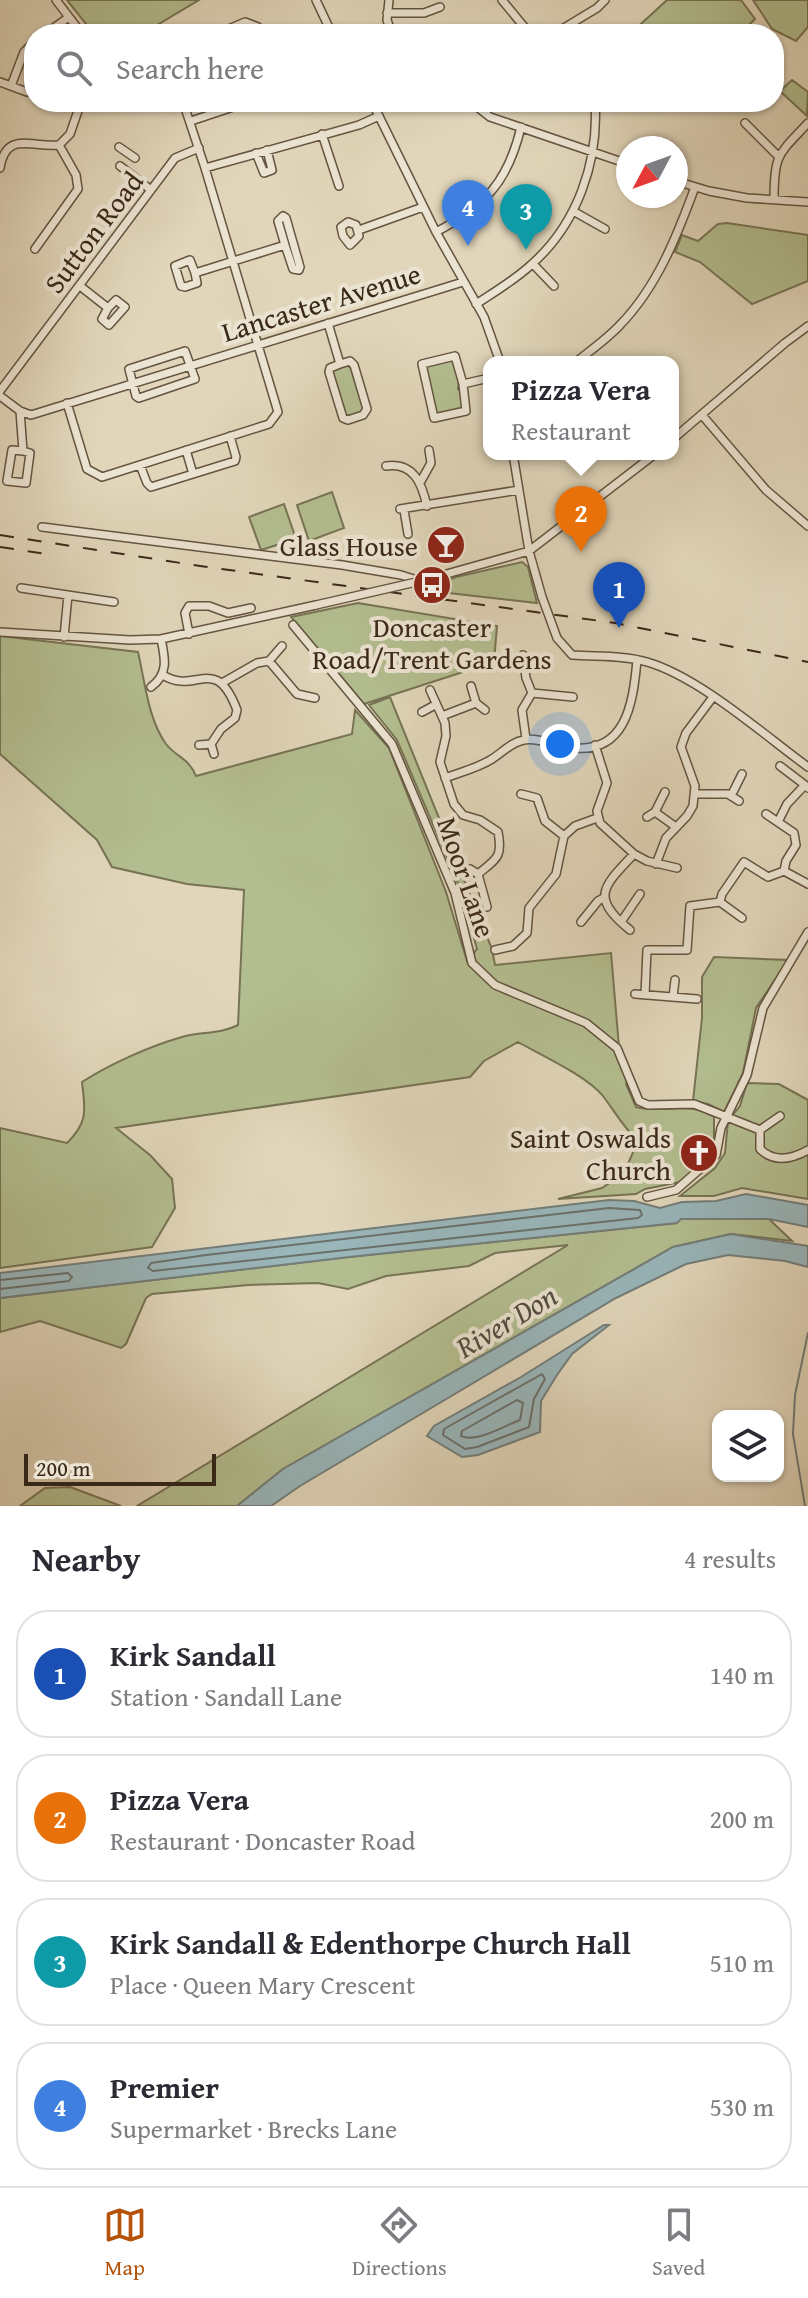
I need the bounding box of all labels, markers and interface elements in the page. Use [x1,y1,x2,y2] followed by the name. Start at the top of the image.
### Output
[24,24,784,112] search box
[52,46,96,90] icon: search
[116,46,264,90] text: Search here
[616,136,688,208] north arrow
[33,162,153,302] street label: Sutton Road
[442,180,494,246] pin: 4
[500,184,552,250] pin: 3
[216,252,426,352] street label: Lancaster Avenue
[483,356,679,460] popup
[511,367,651,411] text: Pizza Vera
[511,411,631,450] text: Restaurant
[555,486,607,552] pin: 2
[425,524,467,566] bar icon: Glass House
[280,525,418,566] place label: Glass House
[593,562,645,628] pin: 1
[411,564,453,606] bus stop icon: Doncaster Road/Trent Gardens
[312,606,552,679] place label: Doncaster Road/Trent Gardens
[540,724,580,764] your location
[427,811,507,943] street label: Moor Lane
[510,1117,671,1190] place label: Saint Oswalds Church
[678,1132,720,1174] church icon: Saint Oswalds Church
[446,1273,565,1369] water label: River Don
[712,1410,784,1482] map controls
[712,1410,784,1482] button: layers
[24,1450,216,1486] scale bar
[36,1452,91,1484] text: 200 m
[32,1534,141,1583] text: Nearby
[684,1539,776,1578] text: 4 results
[110,1633,276,1677] text: Kirk Sandall
[53,1655,67,1694] text: 1
[709,1655,774,1694] text: 140 m
[110,1677,342,1716] text: Station · Sandall Lane
[110,1777,249,1821] text: Pizza Vera
[53,1799,67,1838] text: 2
[709,1799,774,1838] text: 200 m
[110,1821,415,1860] text: Restaurant · Doncaster Road
[110,1921,631,1965] text: Kirk Sandall & Edenthorpe Church Hall
[53,1943,67,1982] text: 3
[709,1943,774,1982] text: 510 m
[110,1965,415,2004] text: Place · Queen Mary Crescent
[110,2065,219,2109] text: Premier
[53,2087,67,2126] text: 4
[709,2087,774,2126] text: 530 m
[110,2109,397,2148] text: Supermarket · Brecks Lane
[103,2203,147,2283] tab: Map
[352,2203,447,2283] tab: Directions
[652,2203,705,2283] tab: Saved

